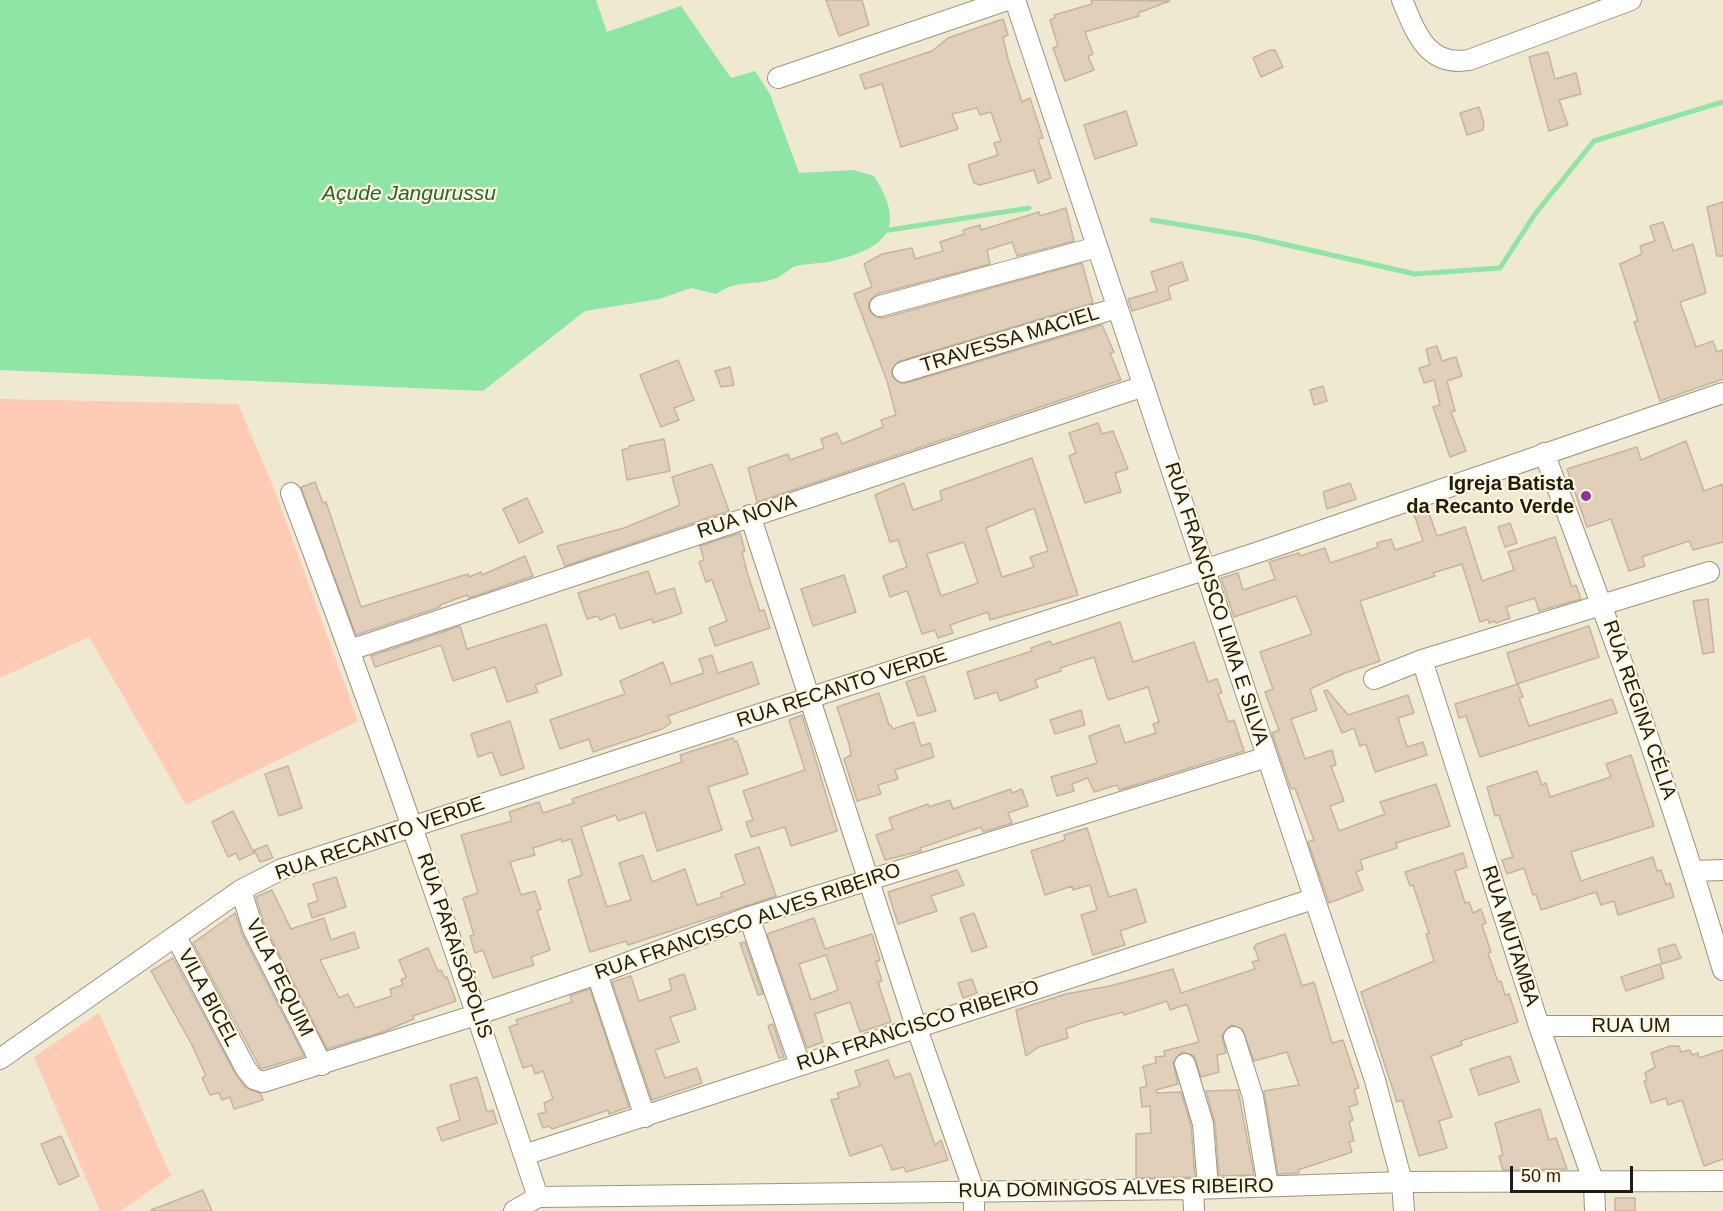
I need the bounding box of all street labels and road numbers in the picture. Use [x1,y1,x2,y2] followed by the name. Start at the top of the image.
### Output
[918,301,1102,379] street label: TRAVESSA MACIEL
[1159,460,1273,748] street label: RUA FRANCISCO LIMA E SILVA
[694,490,800,544] street label: RUA NOVA
[1597,617,1681,803] street label: RUA REGINA CÉLIA
[734,643,950,733] street label: RUA RECANTO VERDE
[272,792,488,886] street label: RUA RECANTO VERDE
[411,850,497,1042] street label: RUA PARAISÓPOLIS
[592,858,904,986] street label: RUA FRANCISCO ALVES RIBEIRO
[1476,863,1544,1009] street label: RUA MUTAMBA
[240,915,318,1041] street label: VILA PEQUIM
[172,945,244,1051] street label: VILA BICEL
[794,975,1042,1077] street label: RUA FRANCISCO RIBEIRO
[1592,1014,1670,1038] street label: RUA UM
[958,1174,1274,1204] street label: RUA DOMINGOS ALVES RIBEIRO

